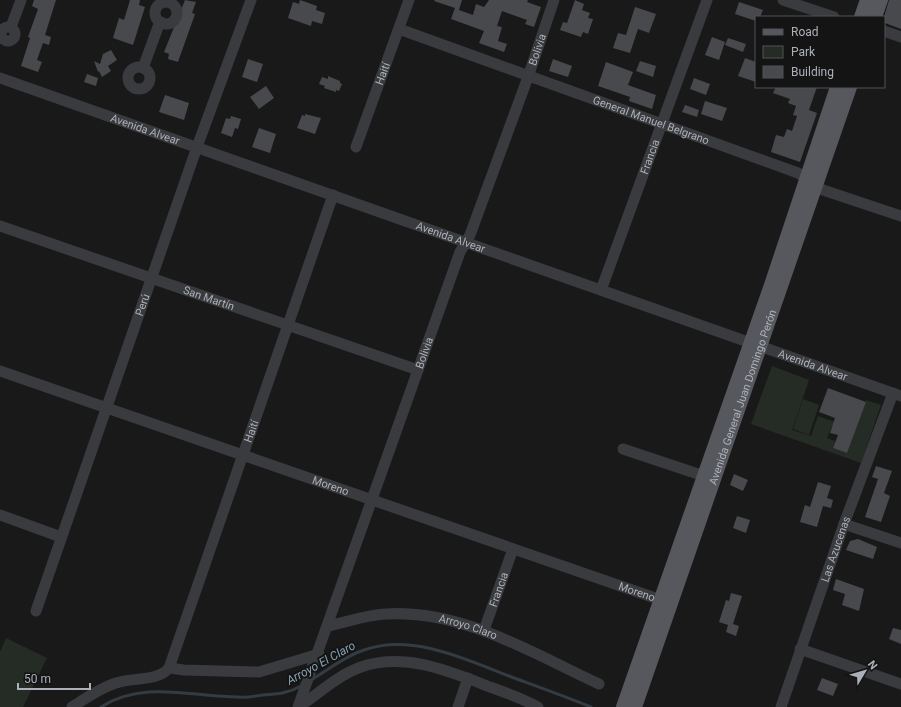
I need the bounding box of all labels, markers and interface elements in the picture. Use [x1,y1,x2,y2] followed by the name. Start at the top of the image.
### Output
[755,16,885,88] legend
[791,25,819,39] text: Road
[526,32,549,67] street label: Bolivia
[791,45,816,59] text: Park
[372,59,393,87] street label: Haití
[791,65,834,79] text: Building
[591,93,711,147] street label: General Manuel Belgrano
[109,111,182,148] street label: Avenida Alvear
[637,137,662,176] street label: Francia
[414,219,487,255] street label: Avenida Alvear
[182,283,236,313] street label: San Martín
[132,292,152,318] street label: Perú
[706,308,779,486] street label: Avenida General Juan Domingo Perón
[413,335,436,370] street label: Bolivia
[777,347,849,383] street label: Avenida Alvear
[241,417,261,444] street label: Haití
[311,473,351,498] street label: Moreno
[818,514,853,584] street label: Las Azucenas
[486,570,511,609] street label: Francia
[617,579,657,604] street label: Moreno
[438,612,499,642] street label: Arroyo Claro
[283,638,358,688] water label: Arroyo El Claro
[845,651,885,691] north arrow
[865,658,880,672] text: N
[18,665,90,691] scale bar
[24,672,51,686] text: 50 m

